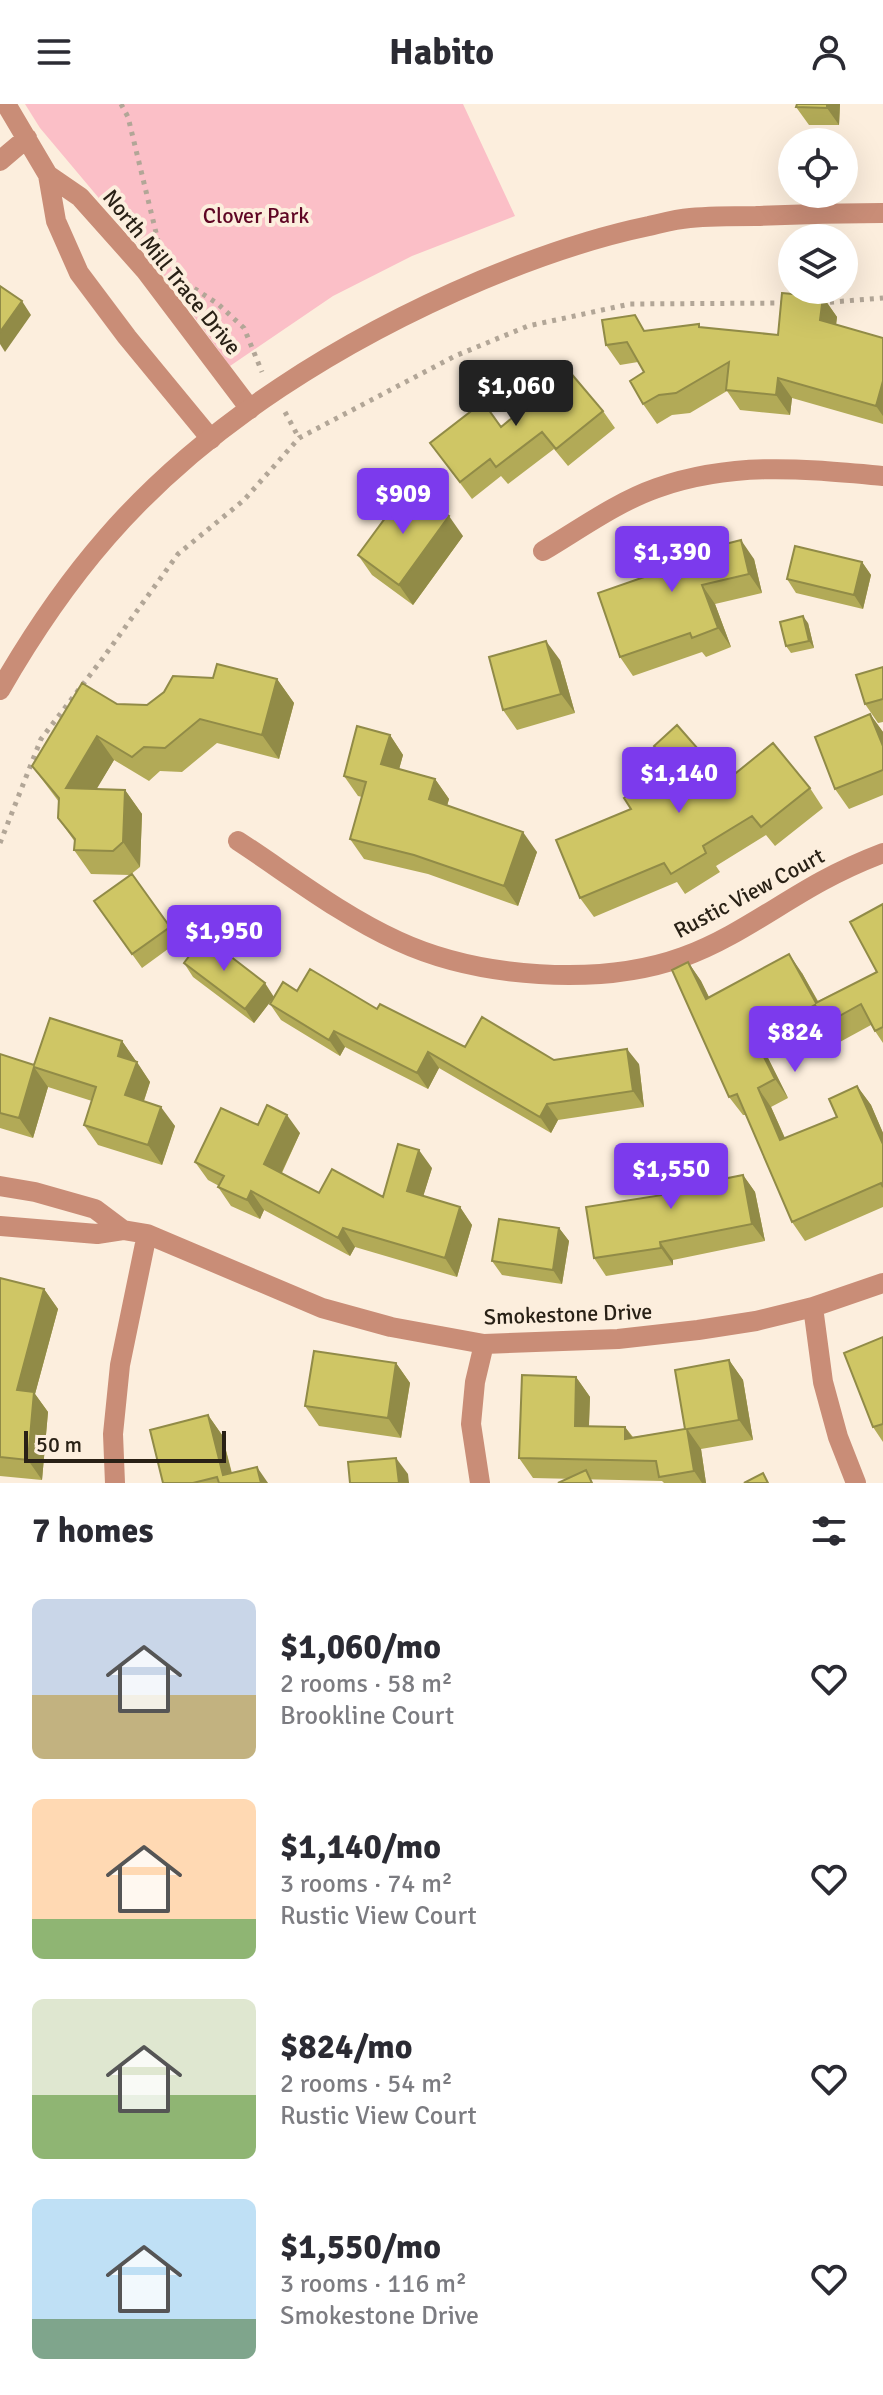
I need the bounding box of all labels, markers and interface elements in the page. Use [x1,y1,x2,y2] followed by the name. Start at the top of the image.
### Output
[32,30,76,74] icon: menu
[389,30,494,75] text: Habito
[807,30,851,74] icon: person
[778,128,858,304] map controls
[778,128,858,208] button: locate
[97,184,247,360] street label: North Mill Trace Drive
[203,202,309,229] park label: Clover Park
[778,224,858,304] button: layers
[451,360,581,428] pin: $1,060
[477,370,555,402] text: $1,060
[356,468,450,536] pin: $909
[375,478,431,510] text: $909
[607,526,737,594] pin: $1,390
[633,536,711,568] text: $1,390
[614,747,744,815] pin: $1,140
[640,757,718,789] text: $1,140
[669,842,829,944] street label: Rustic View Court
[159,905,289,973] pin: $1,950
[185,915,263,947] text: $1,950
[748,1006,842,1074] pin: $824
[767,1016,823,1048] text: $824
[606,1143,736,1211] pin: $1,550
[632,1153,710,1185] text: $1,550
[483,1298,653,1330] street label: Smokestone Drive
[24,1427,226,1463] scale bar
[36,1431,82,1458] text: 50 m
[807,1509,851,1553] icon: filters
[32,1510,153,1552] text: 7 homes
[280,1626,441,1668] text: $1,060/mo
[96,1631,192,1727] icon: home
[807,1657,851,1701] icon: heart
[280,1668,453,1700] text: 2 rooms · 58 m²
[280,1700,454,1732] text: Brookline Court
[280,1826,441,1868] text: $1,140/mo
[96,1831,192,1927] icon: home
[807,1857,851,1901] icon: heart
[280,1868,453,1900] text: 3 rooms · 74 m²
[280,1900,477,1932] text: Rustic View Court
[280,2026,413,2068] text: $824/mo
[96,2031,192,2127] icon: home
[807,2057,851,2101] icon: heart
[280,2068,453,2100] text: 2 rooms · 54 m²
[280,2100,477,2132] text: Rustic View Court
[280,2226,441,2268] text: $1,550/mo
[96,2231,192,2327] icon: home
[807,2257,851,2301] icon: heart
[280,2268,467,2300] text: 3 rooms · 116 m²
[280,2300,479,2332] text: Smokestone Drive

